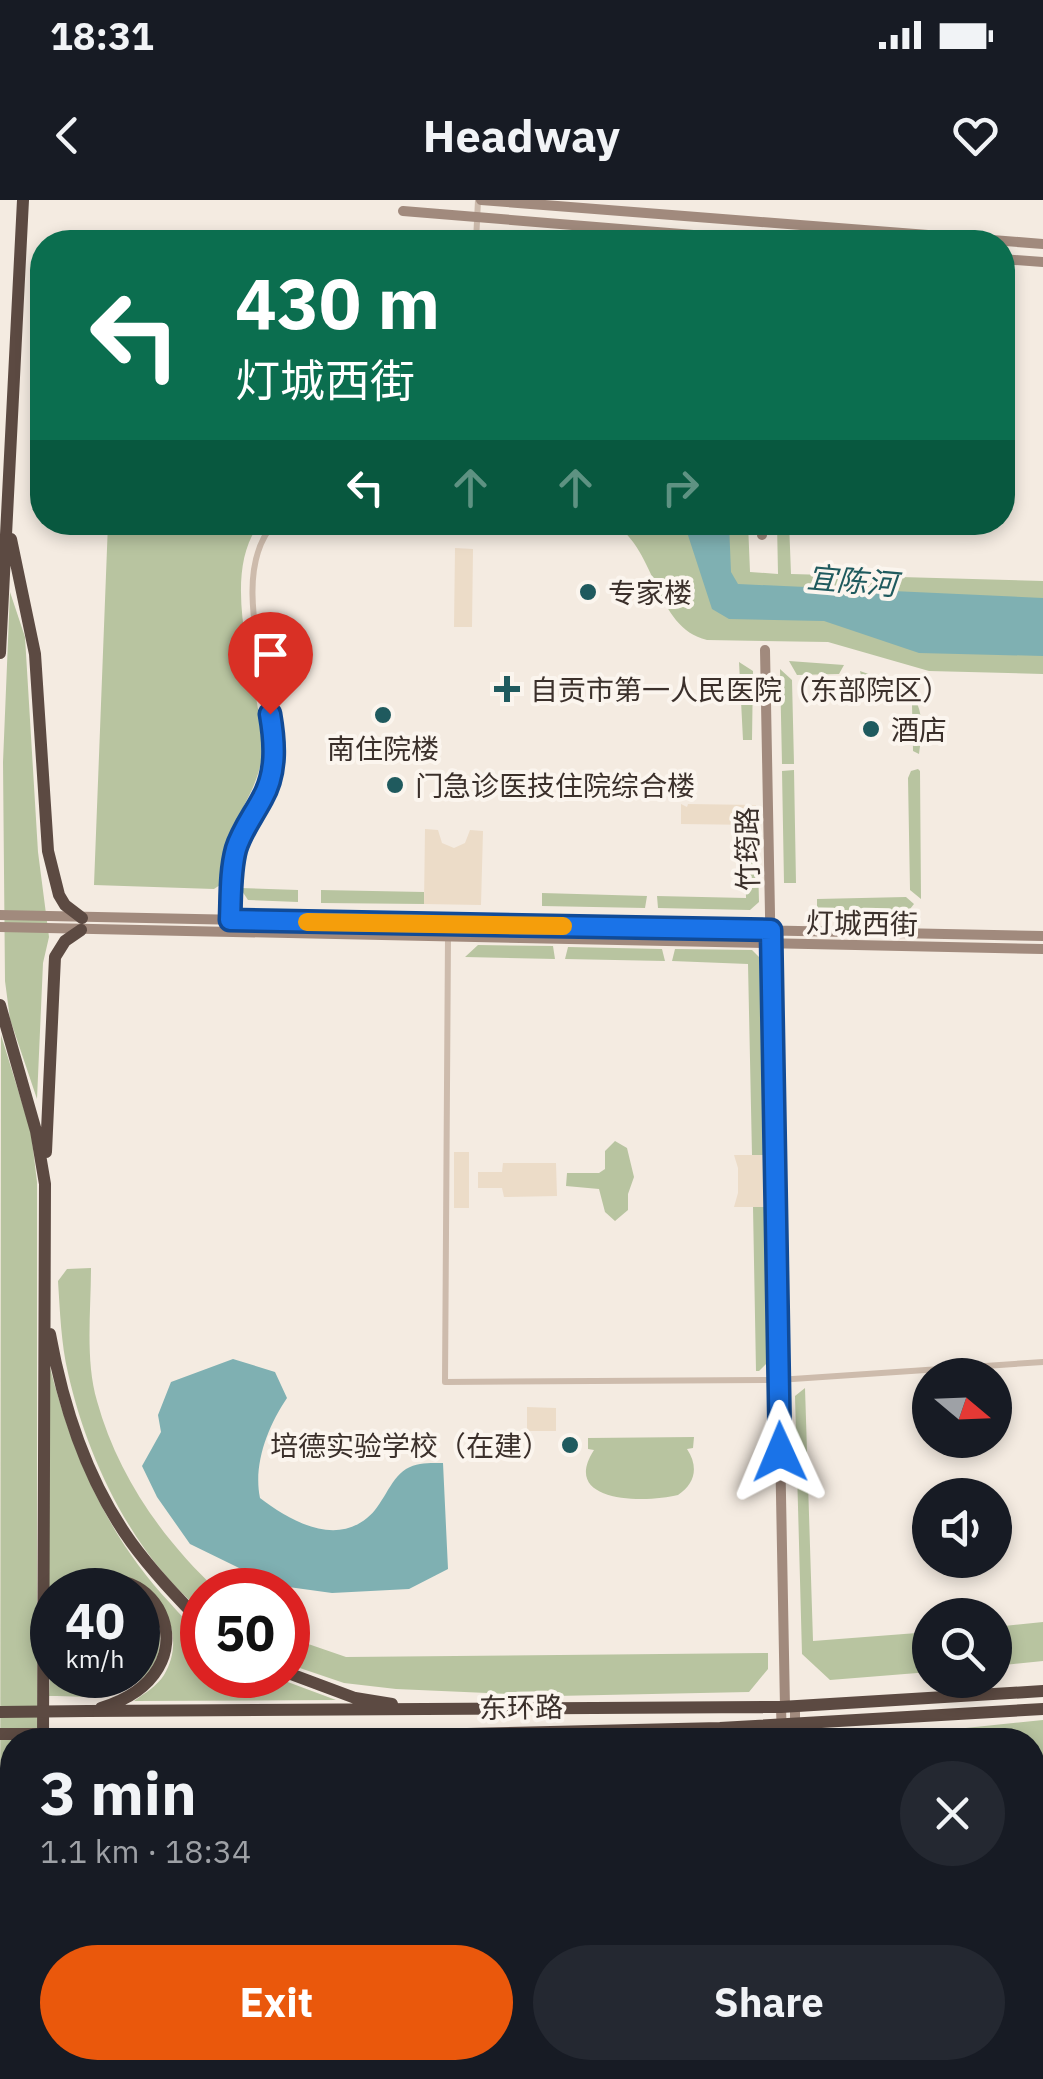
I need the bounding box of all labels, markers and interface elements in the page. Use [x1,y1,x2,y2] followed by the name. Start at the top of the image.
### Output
[50,11,154,60] text: 18:31
[423,106,620,164] text: Headway
[40,108,95,163] icon: back
[948,108,1003,163] icon: heart
[235,257,440,348] text: 430 m
[70,270,200,400] icon: left
[235,351,415,409] text: 灯城西街
[338,460,393,515] icon: left
[443,460,498,515] icon: ahead
[548,460,603,515] icon: ahead
[653,460,708,515] icon: right
[805,557,904,604] water label: 宜陈河
[608,574,692,611] place label: 专家楼
[577,581,599,603] marker: 专家楼
[228,612,313,715] pin
[243,627,298,682] icon: arrive
[530,671,950,708] place label: 自贡市第一人民医院（东部院区）
[494,676,520,702] marker: 自贡市第一人民医院（东部院区）
[372,704,394,726] marker: 南住院楼
[891,711,947,748] place label: 酒店
[860,718,882,740] marker: 酒店
[327,730,439,767] place label: 南住院楼
[415,767,695,804] place label: 门急诊医技住院综合楼
[384,774,406,796] marker: 门急诊医技住院综合楼
[728,807,766,891] street label: 竹筠路
[806,904,918,942] street label: 灯城西街
[912,1358,1012,1458] north arrow
[912,1358,1012,1698] map controls
[728,1400,832,1504] position arrow
[270,1427,550,1464] place label: 培德实验学校（在建）
[559,1434,581,1456] marker: 培德实验学校（在建）
[912,1478,1012,1578] button: sound
[180,1568,310,1698] speed limit sign: 50
[65,1588,125,1653] text: 40
[912,1598,1012,1698] button: search
[66,1642,124,1675] text: km/h
[479,1688,563,1726] street label: 东环路
[40,1753,197,1832] text: 3 min
[900,1761,1005,1866] button: close
[40,1830,251,1872] text: 1.1 km · 18:34
[40,1945,513,2060] button: Exit
[533,1945,1005,2060] button: Share

